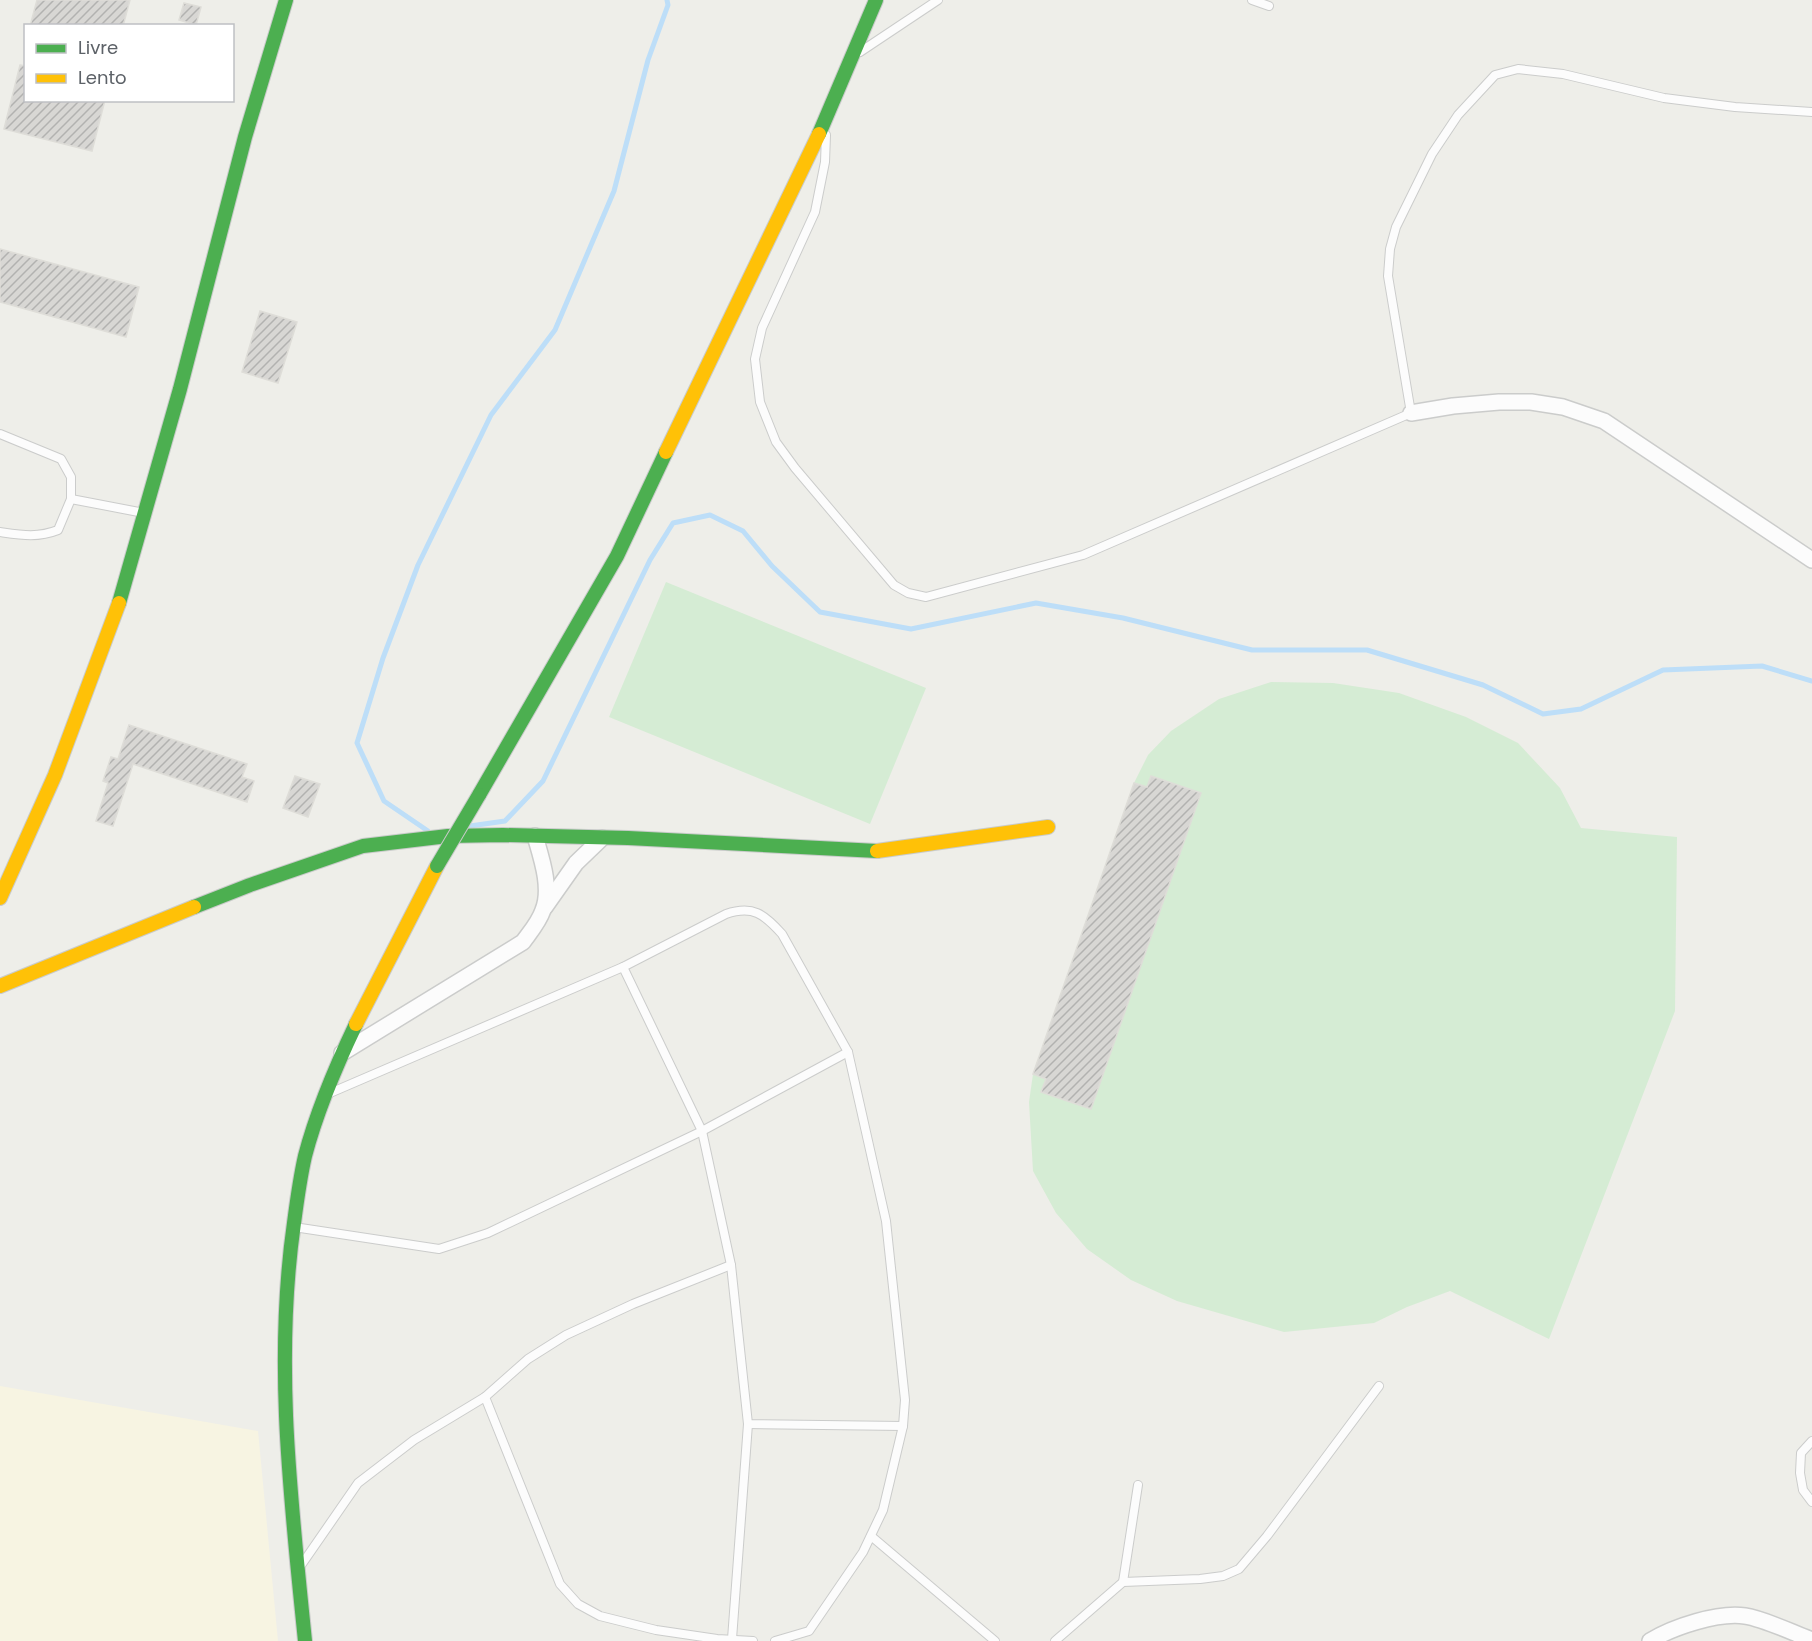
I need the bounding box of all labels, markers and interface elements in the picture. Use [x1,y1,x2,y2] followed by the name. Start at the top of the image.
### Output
[24,24,234,102] legend
[78,35,118,60] text: Livre
[78,65,127,90] text: Lento

